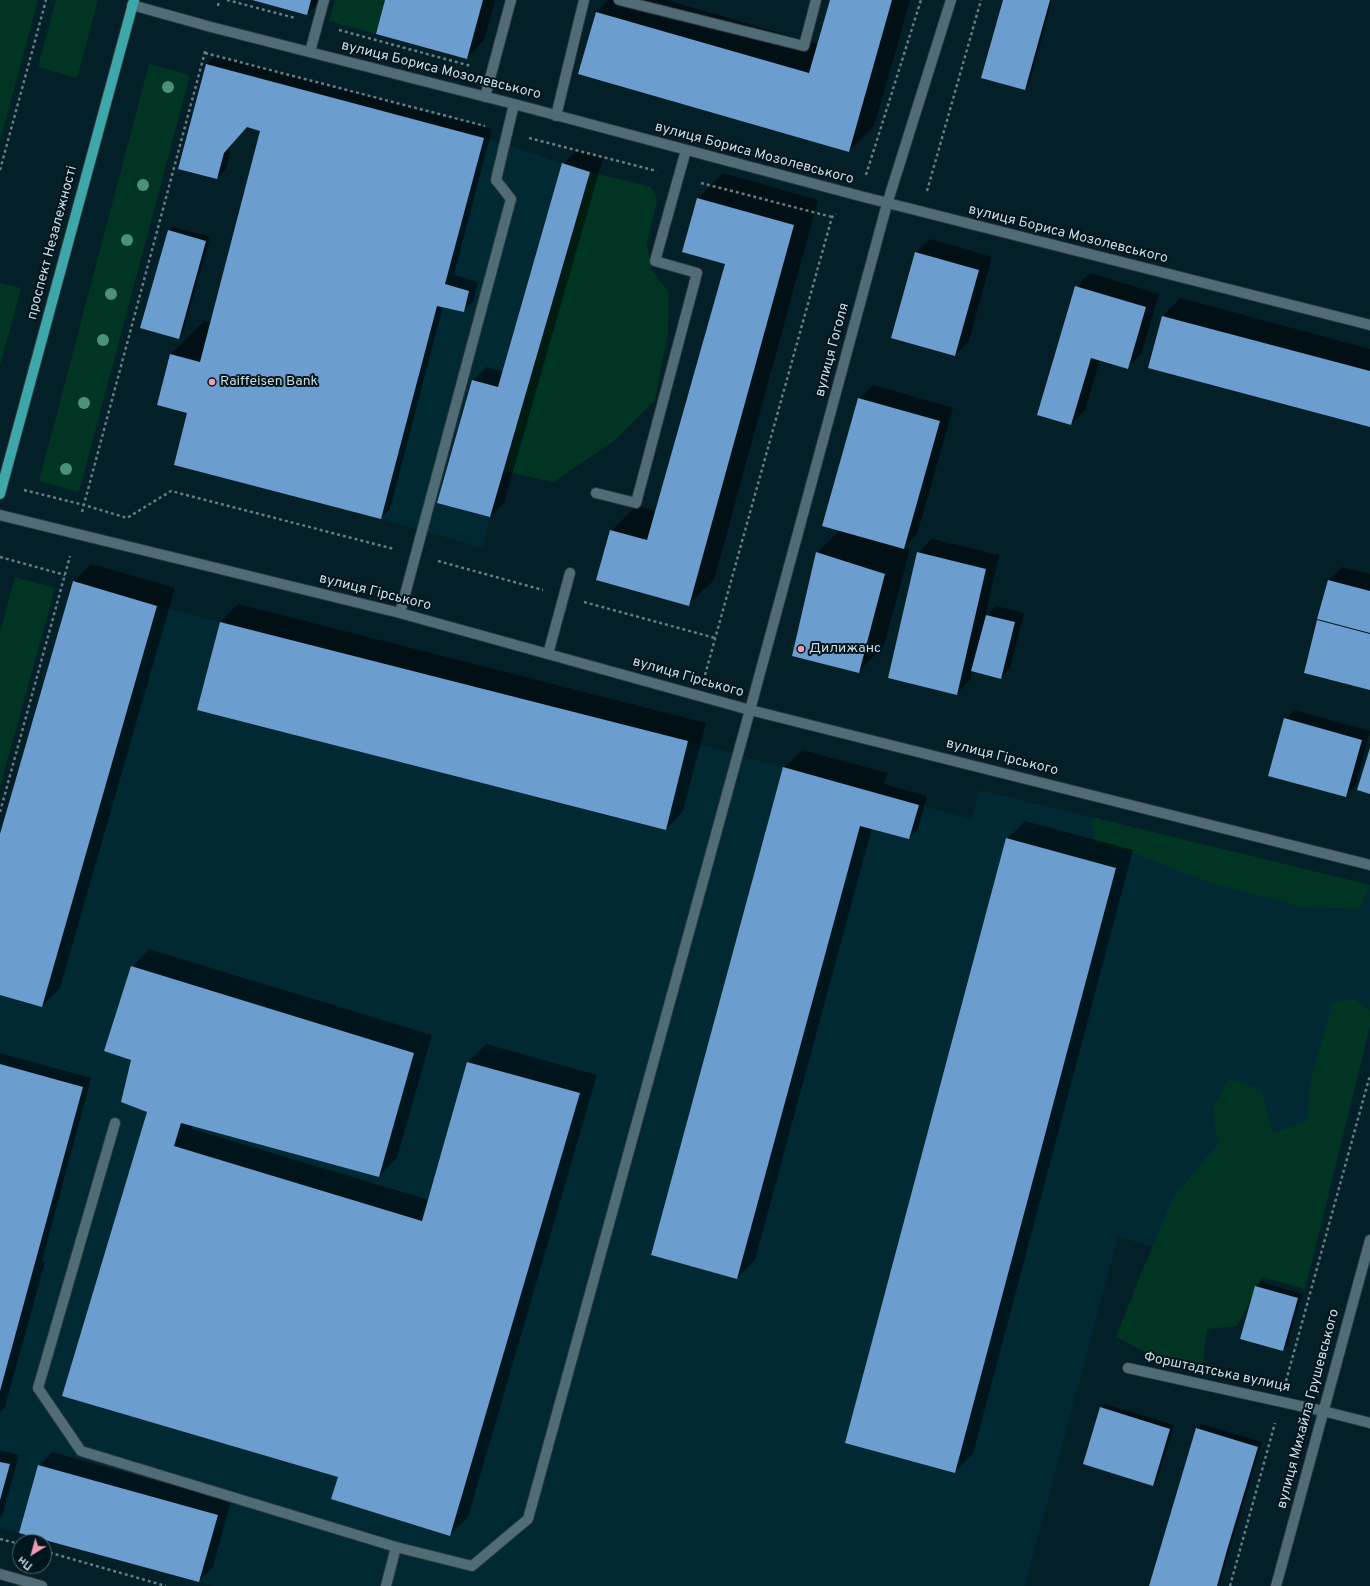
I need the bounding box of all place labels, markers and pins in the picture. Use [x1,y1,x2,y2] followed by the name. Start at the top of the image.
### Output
[220,374,318,390] place label: Raiffeisen Bank
[207,377,217,387] marker: Raiffeisen Bank
[809,641,881,657] place label: Дилижанс
[796,644,806,654] marker: Дилижанс

